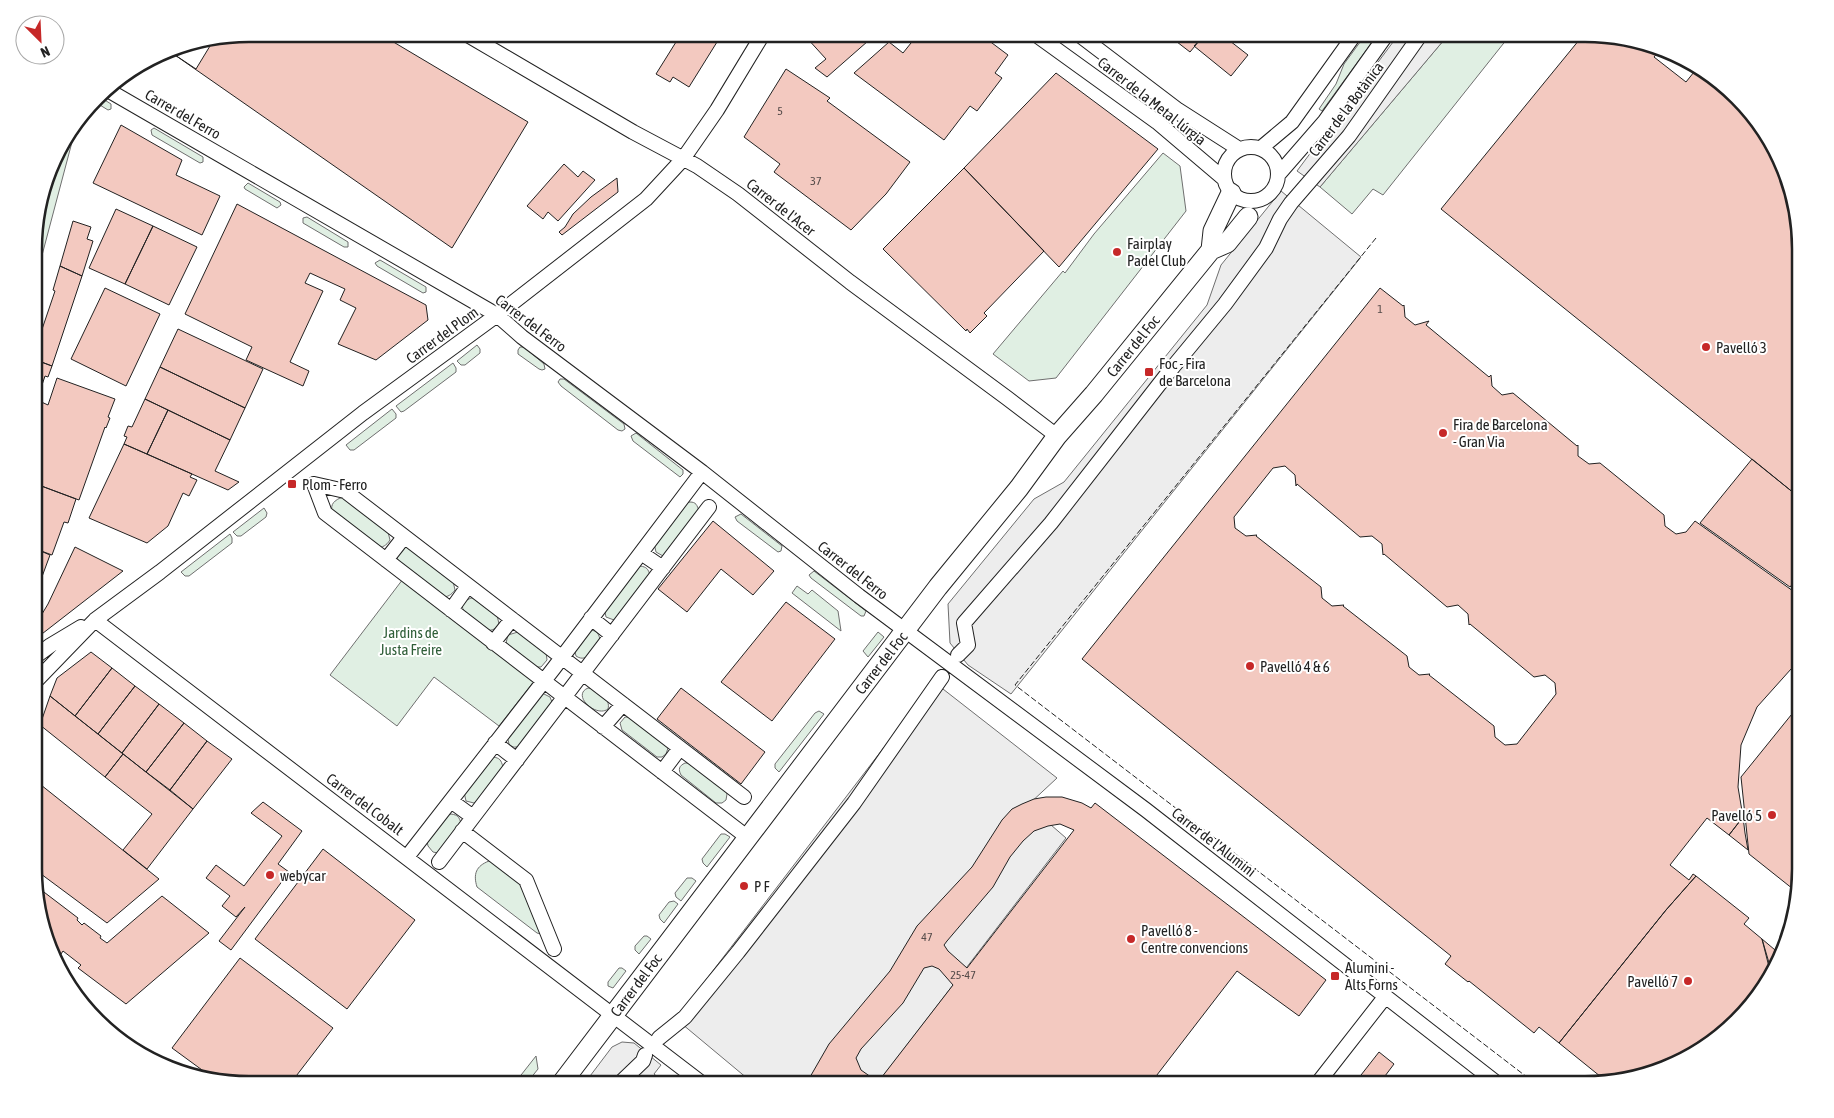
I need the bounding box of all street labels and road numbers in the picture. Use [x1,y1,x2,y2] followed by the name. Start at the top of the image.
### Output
[1095,54,1209,148] street label: Carrer de la Metal·lúrgia
[1305,59,1387,159] street label: Carrer de la Botànica
[142,86,224,142] street label: Carrer del Ferro
[743,175,819,239] street label: Carrer de l'Acer
[492,291,570,355] street label: Carrer del Ferro
[403,303,481,367] street label: Carrer del Plom
[1103,311,1163,380] street label: Carrer del Foc
[815,537,891,603] street label: Carrer del Ferro
[851,628,911,697] street label: Carrer del Foc
[323,770,407,838] street label: Carrer del Cobalt
[1169,804,1259,880] street label: Carrer de l'Alumini
[607,950,665,1020] street label: Carrer del Foc

